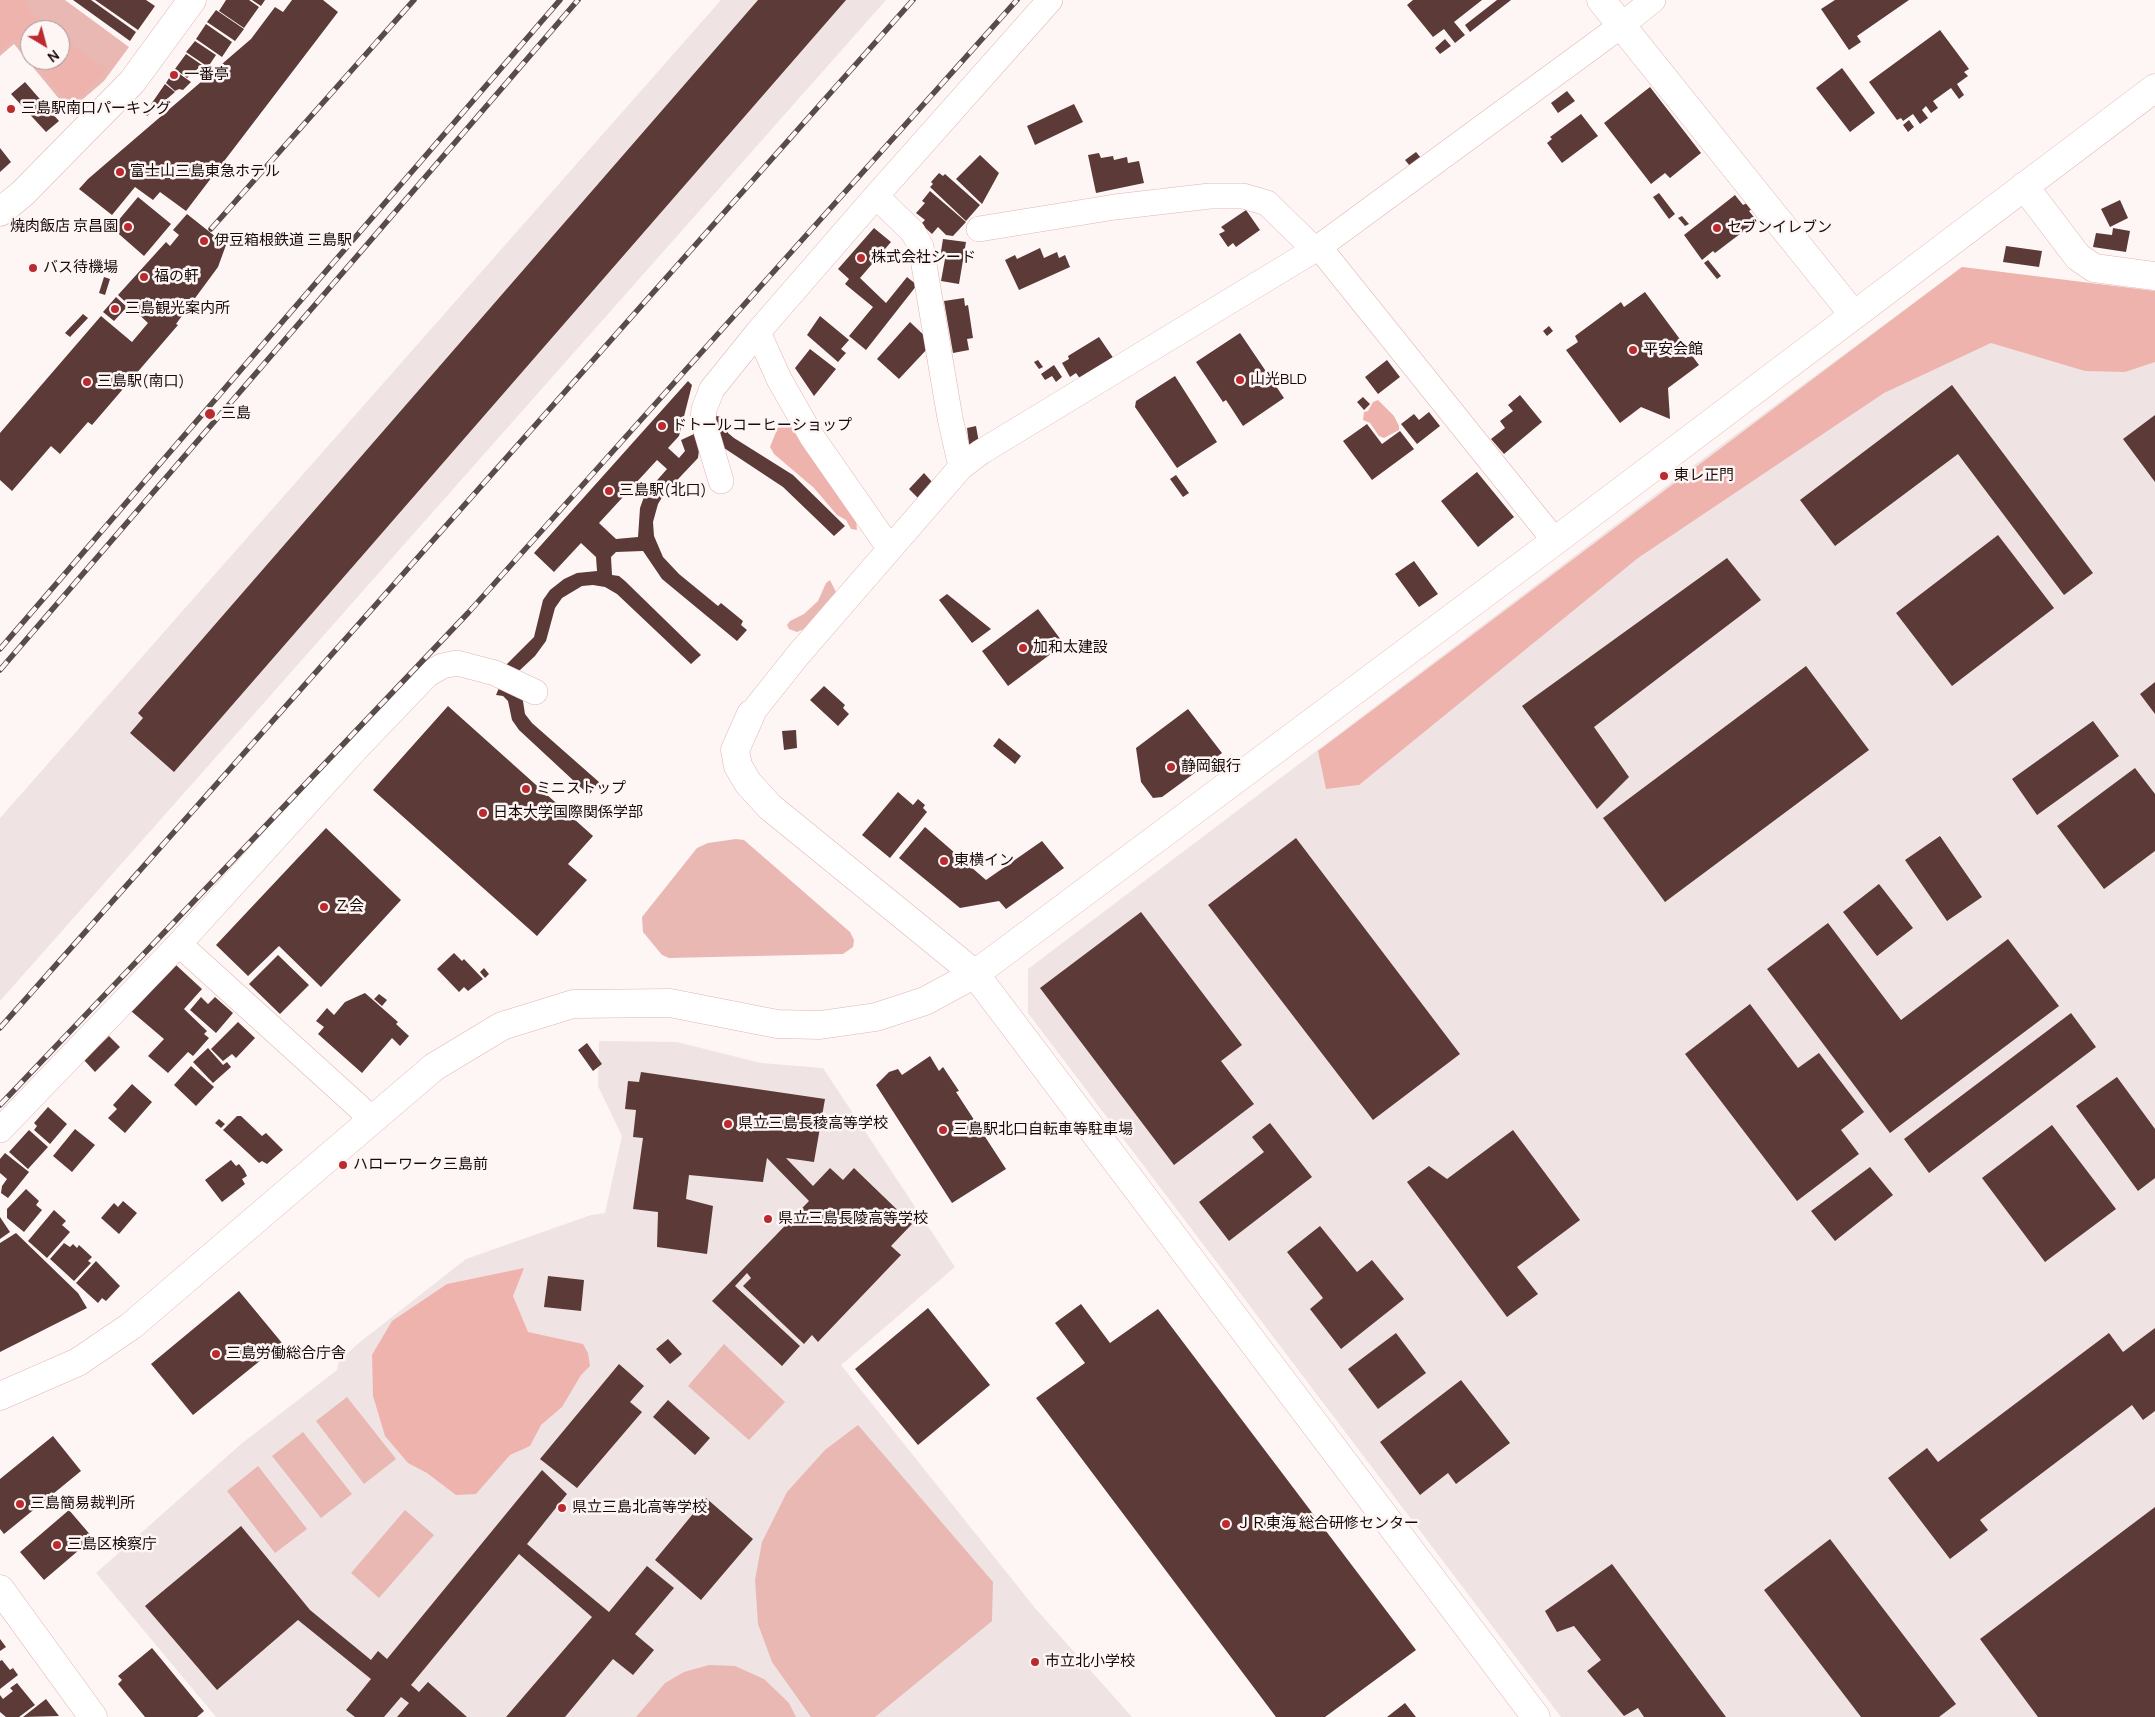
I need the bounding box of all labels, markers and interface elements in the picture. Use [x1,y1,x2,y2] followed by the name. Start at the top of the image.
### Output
[20,20,70,70] north arrow
[44,46,63,67] text: N
[184,66,229,84] place label: 一番亭
[168,69,180,81] marker: 一番亭
[21,100,171,118] place label: 三島駅南口パーキング
[5,103,17,115] marker: 三島駅南口パーキング
[130,163,280,181] place label: 富士山三島東急ホテル
[114,166,126,178] marker: 富士山三島東急ホテル
[10,218,118,236] place label: 焼肉飯店 京昌園
[1727,219,1832,237] place label: セブンイレブン
[122,221,134,233] marker: 焼肉飯店 京昌園
[1711,222,1723,234] marker: セブンイレブン
[214,232,352,250] place label: 伊豆箱根鉄道 三島駅
[198,235,210,247] marker: 伊豆箱根鉄道 三島駅
[871,249,976,267] place label: 株式会社シード
[855,252,867,264] marker: 株式会社シード
[43,259,118,277] place label: バス待機場
[27,262,39,274] marker: バス待機場
[154,268,199,286] place label: 福の軒
[138,271,150,283] marker: 福の軒
[125,300,230,318] place label: 三島観光案内所
[109,303,121,315] marker: 三島観光案内所
[1643,341,1703,359] place label: 平安会館
[1627,344,1639,356] marker: 平安会館
[1250,371,1307,389] place label: 山光BLD
[97,373,185,391] place label: 三島駅(南口)
[1234,374,1246,386] marker: 山光BLD
[81,376,93,388] marker: 三島駅(南口)
[221,405,251,423] place label: 三島
[203,407,217,421] marker: 三島
[672,417,852,435] place label: ドトールコーヒーショップ
[656,420,668,432] marker: ドトールコーヒーショップ
[1674,467,1734,485] place label: 東レ正門
[1658,470,1670,482] marker: 東レ正門
[619,482,707,500] place label: 三島駅(北口)
[603,485,615,497] marker: 三島駅(北口)
[1033,639,1108,657] place label: 加和太建設
[1017,642,1029,654] marker: 加和太建設
[1181,758,1241,776] place label: 静岡銀行
[1165,761,1177,773] marker: 静岡銀行
[536,780,626,798] place label: ミニストップ
[520,783,532,795] marker: ミニストップ
[493,804,643,822] place label: 日本大学国際関係学部
[477,807,489,819] marker: 日本大学国際関係学部
[954,852,1014,870] place label: 東横イン
[938,855,950,867] marker: 東横イン
[334,898,364,916] place label: Ｚ会
[318,901,330,913] marker: Ｚ会
[738,1115,888,1133] place label: 県立三島長稜高等学校
[722,1118,734,1130] marker: 県立三島長稜高等学校
[953,1121,1133,1139] place label: 三島駅北口自転車等駐車場
[937,1124,949,1136] marker: 三島駅北口自転車等駐車場
[353,1156,488,1174] place label: ハローワーク三島前
[337,1159,349,1171] marker: ハローワーク三島前
[778,1210,928,1228] place label: 県立三島長陵高等学校
[762,1213,774,1225] marker: 県立三島長陵高等学校
[226,1345,346,1363] place label: 三島労働総合庁舎
[210,1348,222,1360] marker: 三島労働総合庁舎
[30,1495,135,1513] place label: 三島簡易裁判所
[14,1498,26,1510] marker: 三島簡易裁判所
[572,1499,707,1517] place label: 県立三島北高等学校
[556,1502,568,1514] marker: 県立三島北高等学校
[1236,1515,1419,1533] place label: ＪＲ東海 総合研修センター
[1220,1518,1232,1530] marker: ＪＲ東海 総合研修センター
[67,1536,157,1554] place label: 三島区検察庁
[51,1539,63,1551] marker: 三島区検察庁
[1045,1653,1135,1671] place label: 市立北小学校
[1029,1656,1041,1668] marker: 市立北小学校

